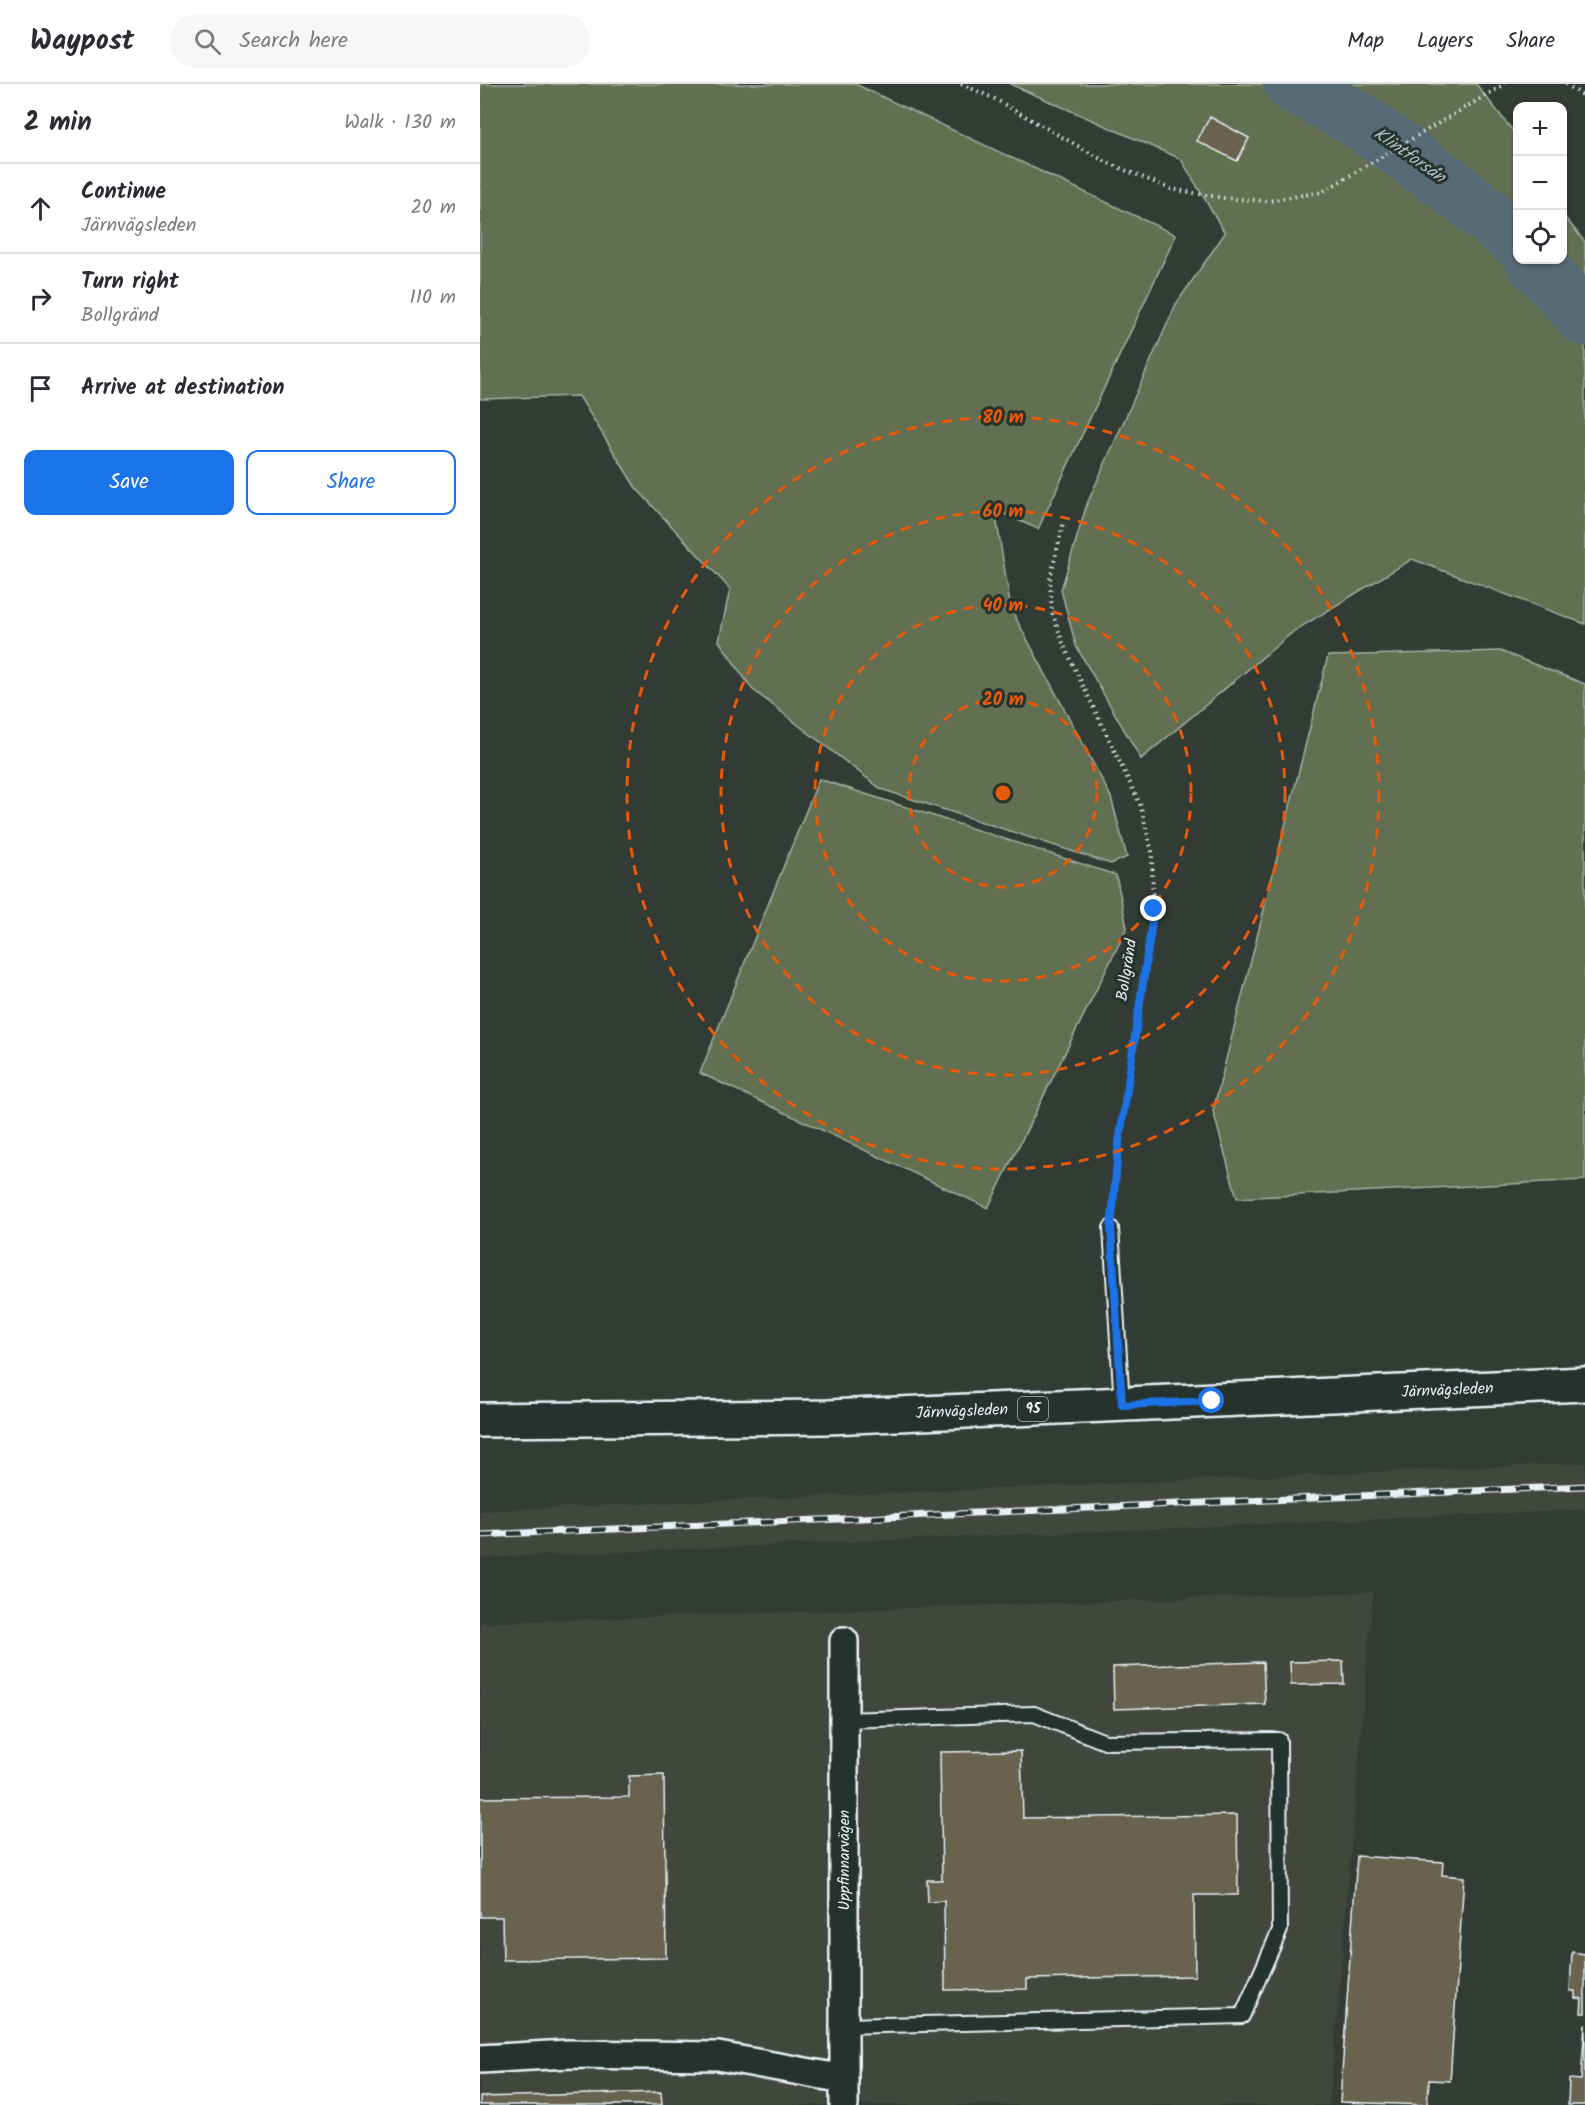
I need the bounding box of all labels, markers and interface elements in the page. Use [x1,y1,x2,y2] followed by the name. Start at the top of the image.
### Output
[170,14,590,68] search box
[30,19,134,64] text: Waypost
[239,24,348,59] text: Search here
[191,25,224,58] icon: search
[1347,25,1384,58] text: Map
[1417,25,1473,58] text: Layers
[1506,25,1555,58] text: Share
[24,102,92,144] text: 2 min
[1513,102,1567,264] map controls
[1513,102,1567,156] button: +
[344,107,456,139] text: Walk · 130 m
[1367,120,1452,192] water label: Klintforsån
[1513,156,1567,210] button: −
[81,175,166,210] text: Continue
[24,192,57,225] icon: ahead
[410,192,456,224] text: 20 m
[81,210,197,242] text: Järnvägsleden
[1513,210,1567,264] button: locate
[81,265,179,300] text: Turn right
[24,282,57,315] icon: right
[410,282,456,314] text: 110 m
[81,300,159,332] text: Bollgränd
[81,371,284,406] text: Arrive at destination
[24,372,57,405] icon: arrive
[982,404,1024,433] text: 80 m
[24,450,234,515] button: Save
[246,450,456,515] button: Share
[983,498,1024,527] text: 60 m
[983,592,1024,621] text: 40 m
[982,686,1024,715] text: 20 m
[993,783,1013,803] centre of rings
[1140,895,1166,921] route end
[1110,936,1144,1003] street label: Bollgränd
[1401,1375,1494,1405] street label: Järnvägsleden
[1198,1387,1224,1413] route start
[915,1397,1009,1426] street label: Järnvägsleden
[1018,1397,1048,1421] road number: 95
[832,1810,857,1910] street label: Uppfinnarvägen

